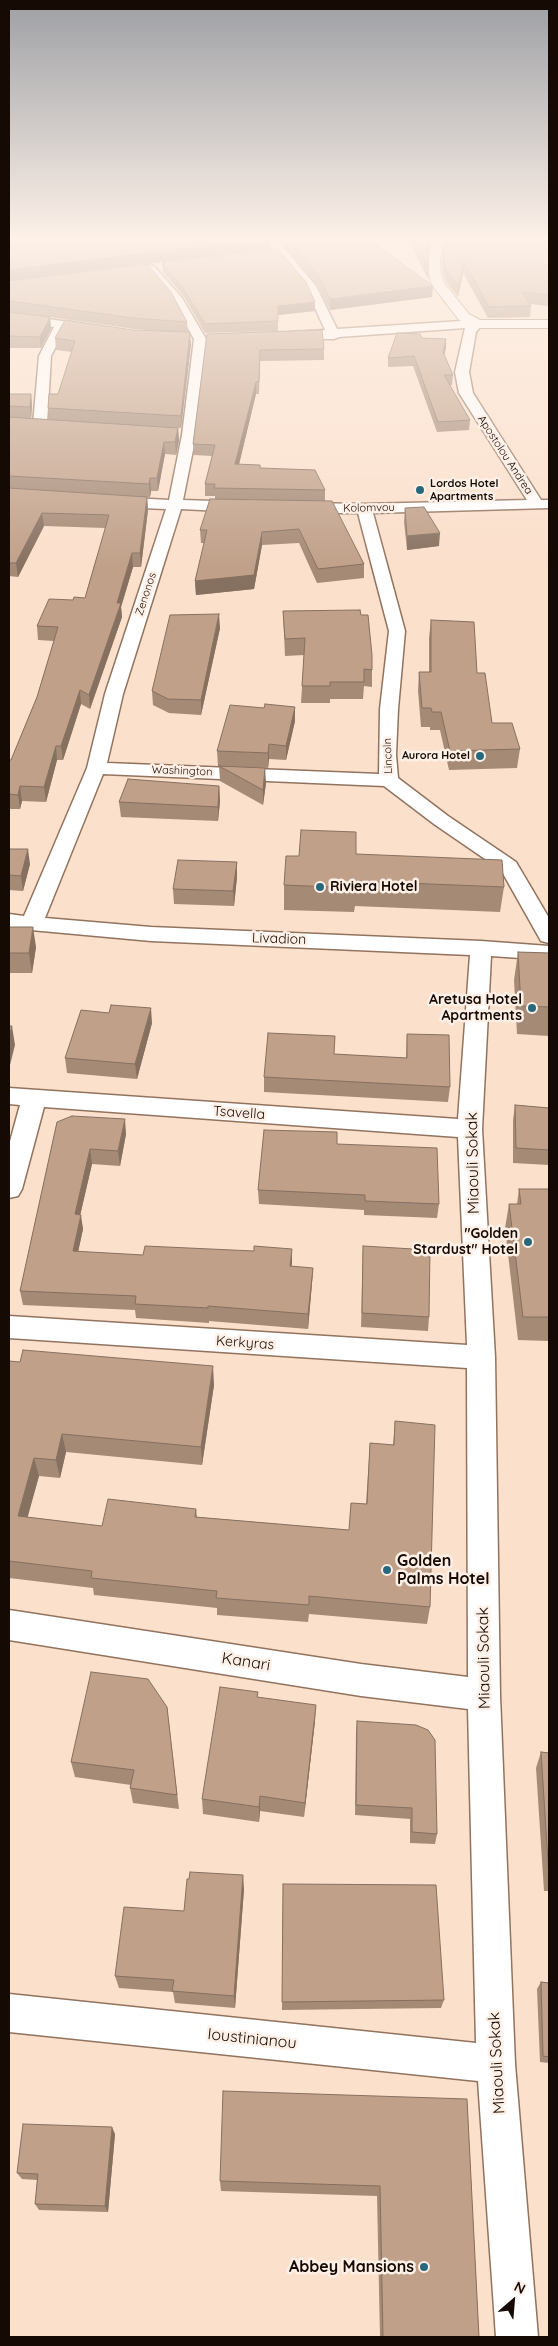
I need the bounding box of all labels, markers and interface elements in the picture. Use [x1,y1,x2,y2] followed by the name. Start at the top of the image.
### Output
[475,413,535,497] street label: Apostolou Andrea
[430,477,498,503] place label: Lordos Hotel Apartments
[414,484,426,496] marker: Lordos Hotel Apartments
[343,501,395,515] street label: Kolomvou
[133,571,159,617] street label: Zenonos
[381,738,395,774] street label: Lincoln
[402,749,470,763] place label: Aurora Hotel
[474,750,486,762] marker: Aurora Hotel
[151,763,213,779] street label: Washington
[330,879,417,895] place label: Riviera Hotel
[314,881,326,893] marker: Riviera Hotel
[252,930,306,948] street label: Livadion
[429,992,522,1024] place label: Aretusa Hotel Apartments
[526,1002,538,1014] marker: Aretusa Hotel Apartments
[212,1103,266,1123] street label: Tsavella
[463,1112,483,1214] street label: Miaouli Sokak
[413,1226,518,1258] place label: "Golden Stardust" Hotel
[522,1236,534,1248] marker: "Golden Stardust" Hotel
[215,1333,275,1353] street label: Kerkyras
[397,1551,490,1589] place label: Golden Palms Hotel
[381,1564,393,1576] marker: Golden Palms Hotel
[474,1607,494,1709] street label: Miaouli Sokak
[220,1649,272,1675] street label: Kanari
[485,2012,509,2114] street label: Miaouli Sokak
[206,2025,298,2053] street label: Ioustinianou
[289,2257,414,2277] place label: Abbey Mansions
[418,2261,430,2273] marker: Abbey Mansions
[488,2276,538,2326] north arrow
[511,2277,528,2298] text: N

